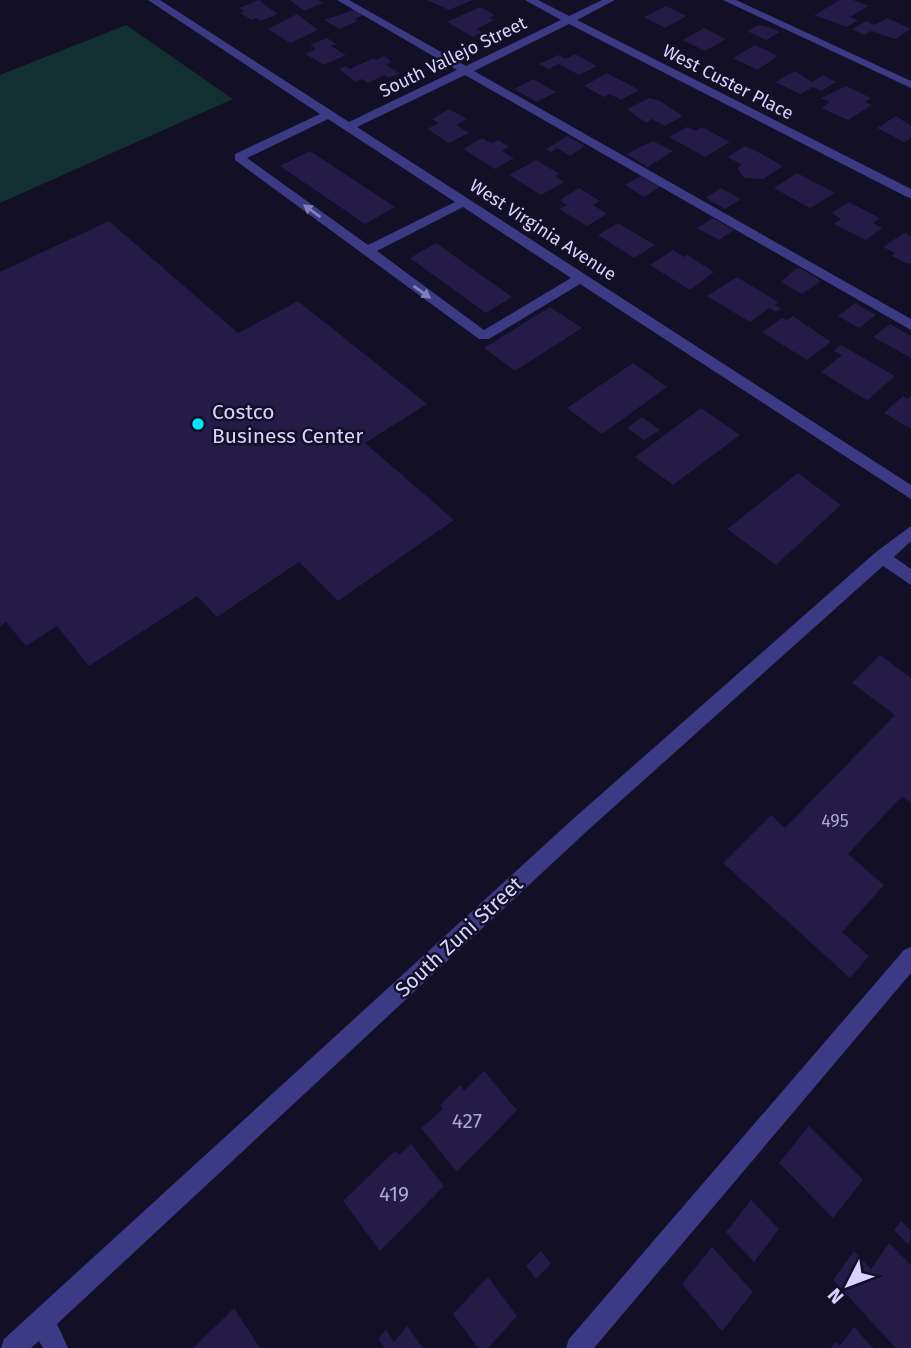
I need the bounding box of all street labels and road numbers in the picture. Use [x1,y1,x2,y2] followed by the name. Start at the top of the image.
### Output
[376,12,531,102] street label: South Vallejo Street
[659,40,797,124] street label: West Custer Place
[466,174,620,286] street label: West Virginia Avenue
[390,871,528,1003] street label: South Zuni Street

